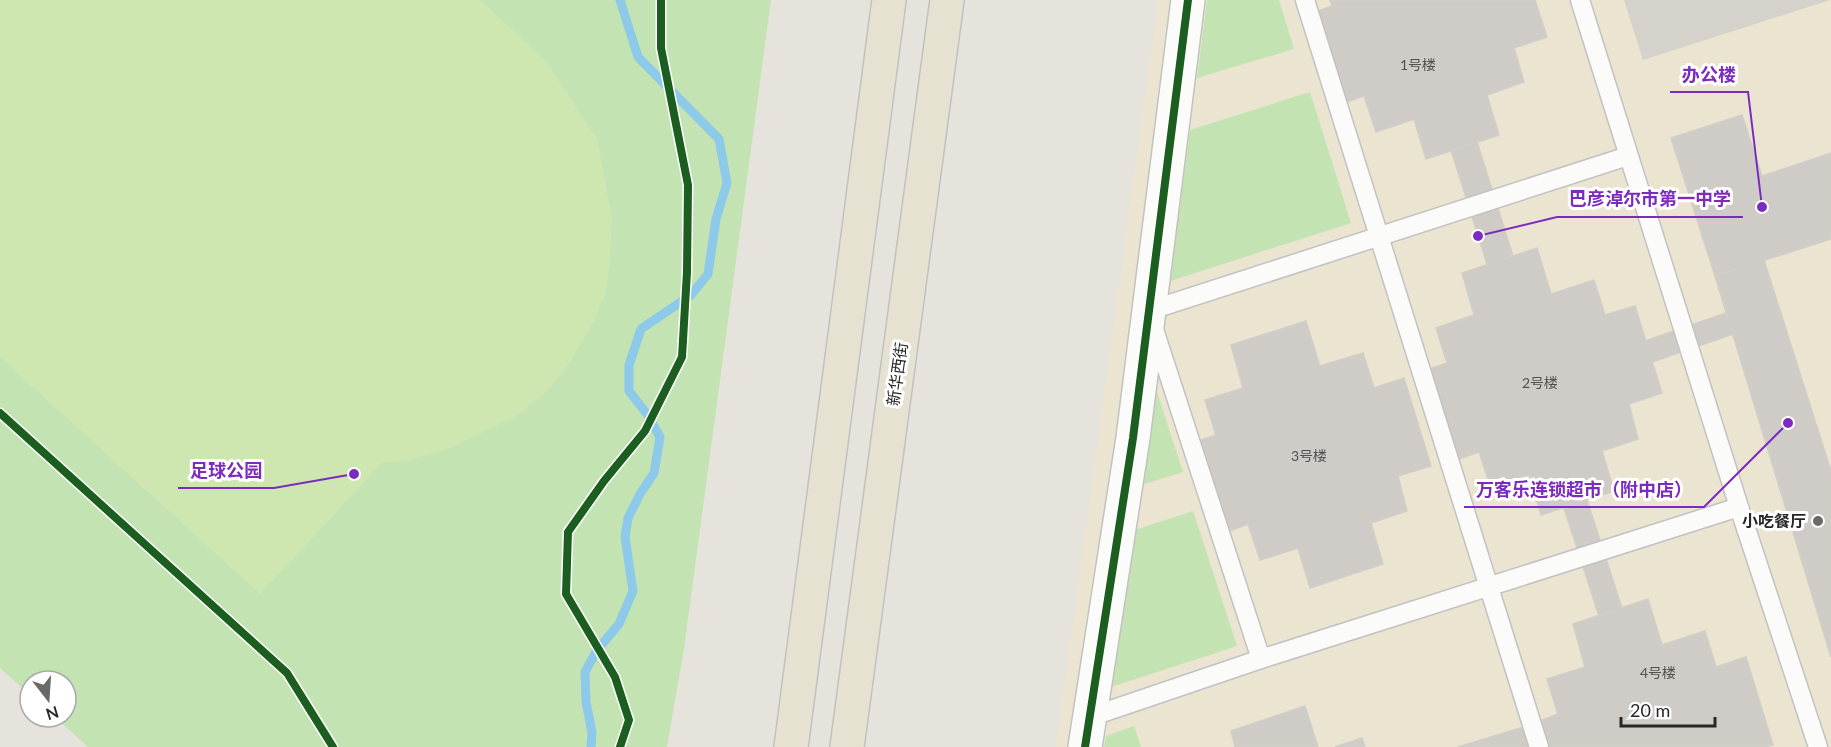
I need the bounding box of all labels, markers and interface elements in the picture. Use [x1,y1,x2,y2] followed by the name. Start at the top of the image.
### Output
[1400,56,1436,73] house number: 1号楼
[1670,56,1748,92] callout: 办公楼
[1682,63,1736,85] text: 办公楼
[1557,181,1743,217] callout: 巴彦淖尔市第一中学
[1569,187,1731,209] text: 巴彦淖尔市第一中学
[883,341,910,407] street label: 新华西街
[1522,374,1558,391] house number: 2号楼
[1291,447,1327,464] house number: 3号楼
[178,452,274,488] callout: 足球公园
[190,459,262,481] text: 足球公园
[1464,471,1704,507] callout: 万客乐连锁超市（附中店）
[1476,478,1692,500] text: 万客乐连锁超市（附中店）
[1742,511,1806,530] place label: 小吃餐厅
[1811,514,1825,528] marker: 小吃餐厅
[1640,664,1676,681] house number: 4号楼
[18,669,78,729] north arrow
[1621,690,1716,728] scale bar
[1630,699,1670,721] text: 20 m
[44,703,61,725] text: N

